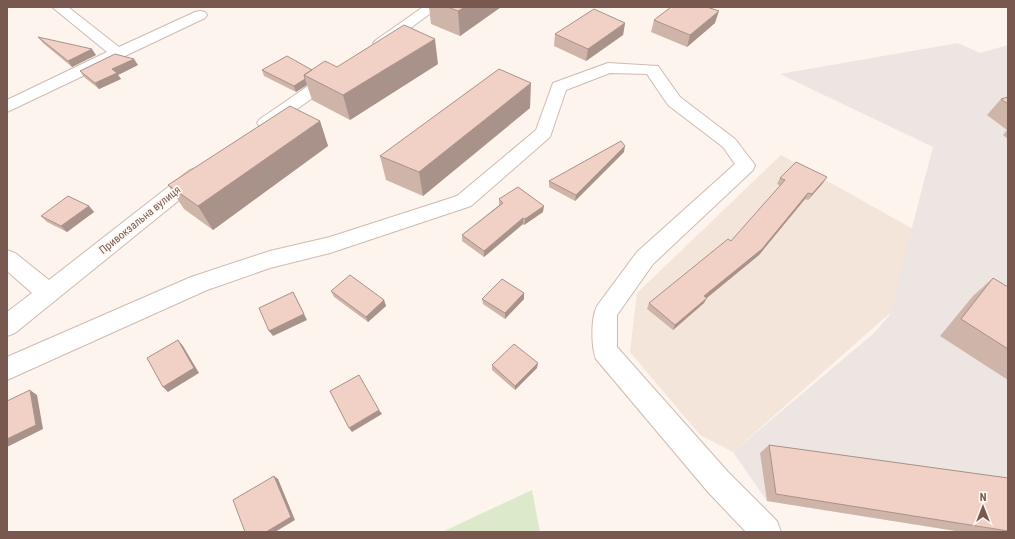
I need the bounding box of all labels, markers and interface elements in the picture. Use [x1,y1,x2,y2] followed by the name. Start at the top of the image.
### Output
[97,183,183,257] street label: Привокзальна вулиця
[963,487,1003,527] north arrow
[980,491,987,504] text: N

